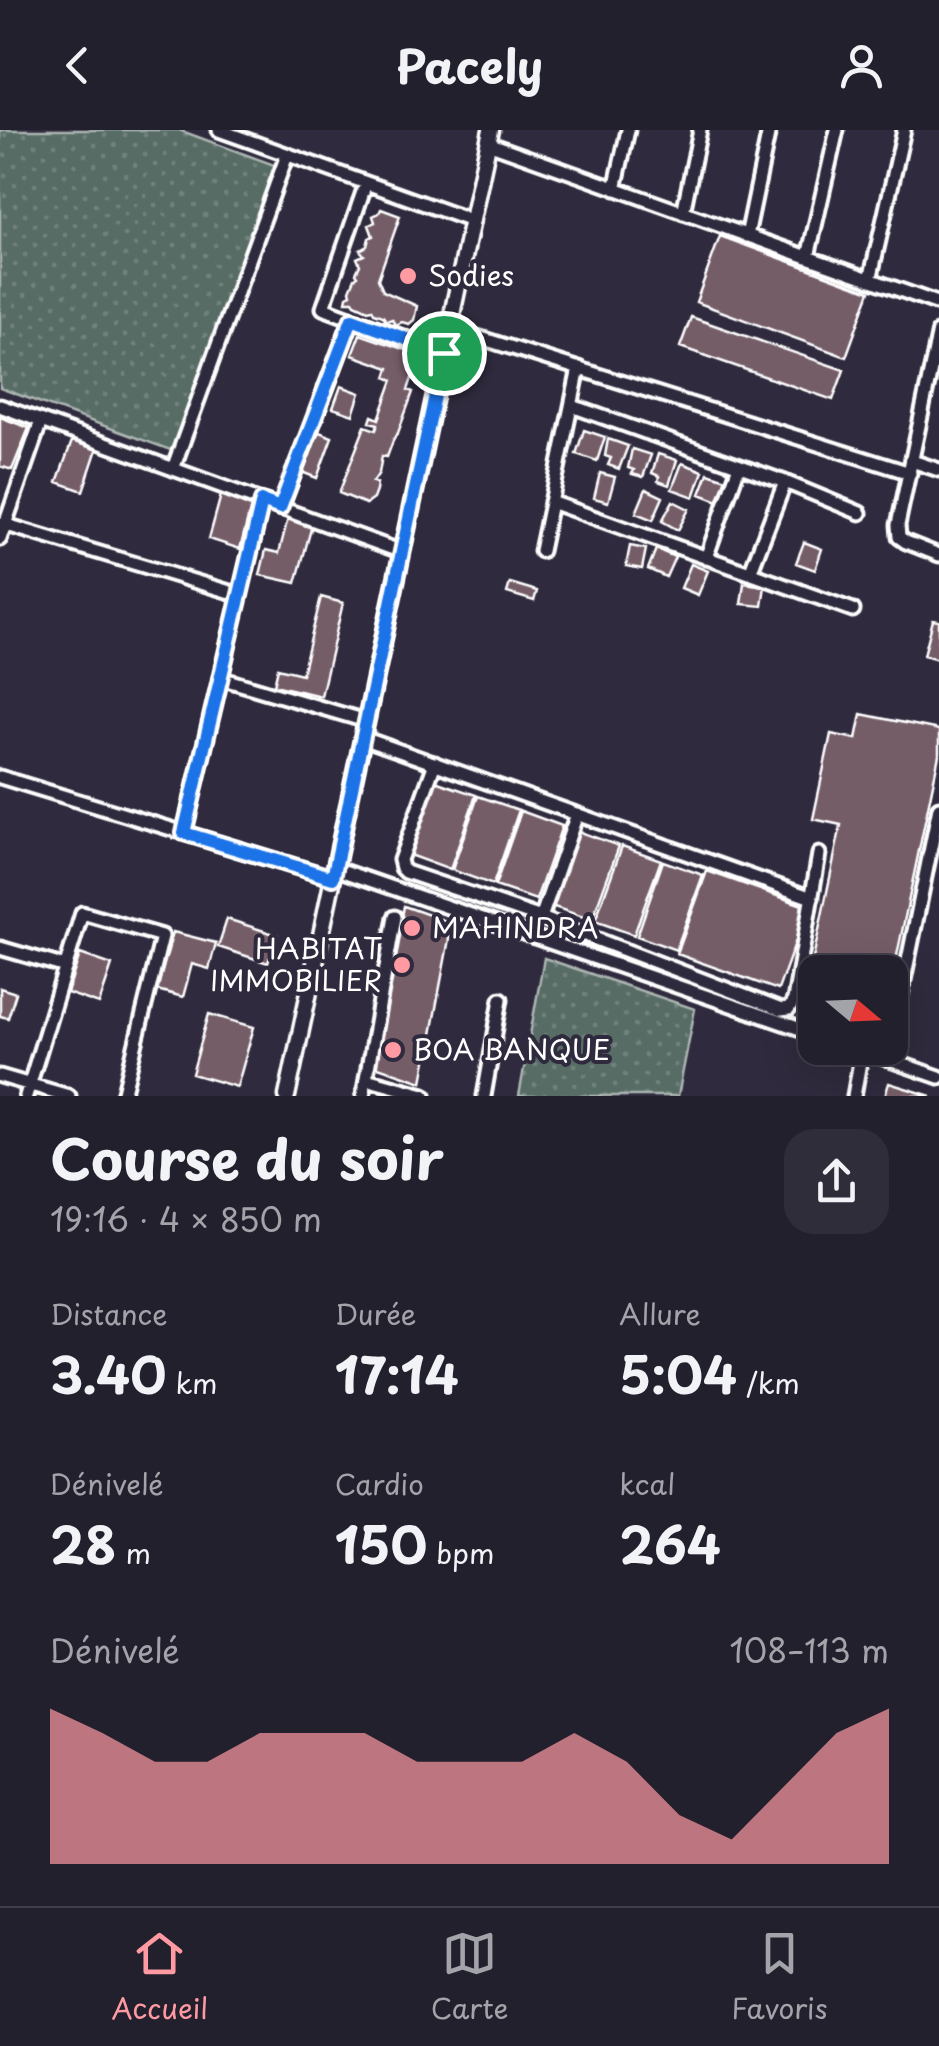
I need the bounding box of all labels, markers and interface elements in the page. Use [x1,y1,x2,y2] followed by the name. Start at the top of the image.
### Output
[396,31,543,99] text: Pacely
[50,38,105,93] icon: back
[834,38,889,93] icon: person
[428,253,514,296] place label: Sodies
[397,265,419,287] marker: Sodies
[402,311,487,396] pin
[417,326,472,381] icon: arrive
[432,905,598,948] place label: MAHINDRA
[401,917,423,939] marker: MAHINDRA
[210,926,383,1001] place label: HABITAT IMMOBILIER
[391,954,413,976] marker: HABITAT IMMOBILIER
[798,955,908,1065] north arrow
[798,955,908,1065] map controls
[413,1027,610,1070] place label: BOA BANQUE
[382,1039,404,1061] marker: BOA BANQUE
[50,1116,444,1199] text: Course du soir
[784,1129,889,1234] button: share
[50,1195,322,1243] text: 19:16 · 4 × 850 m
[50,1292,168,1335] text: Distance
[335,1292,417,1335] text: Durée
[619,1292,701,1335] text: Allure
[50,1335,166,1411] text: 3.40
[335,1335,459,1411] text: 17:14
[619,1335,737,1411] text: 5:04
[166,1361,218,1404] text: km
[737,1361,800,1404] text: /km
[50,1462,164,1505] text: Dénivelé
[335,1462,424,1505] text: Cardio
[619,1462,675,1505] text: kcal
[50,1505,116,1581] text: 28
[335,1505,427,1581] text: 150
[619,1505,721,1581] text: 264
[116,1531,151,1574] text: m
[427,1531,494,1574] text: bpm
[50,1626,180,1674] text: Dénivelé
[730,1626,889,1674] text: 108–113 m
[111,1926,208,2029] tab: Accueil
[431,1926,508,2029] tab: Carte
[731,1926,828,2029] tab: Favoris

